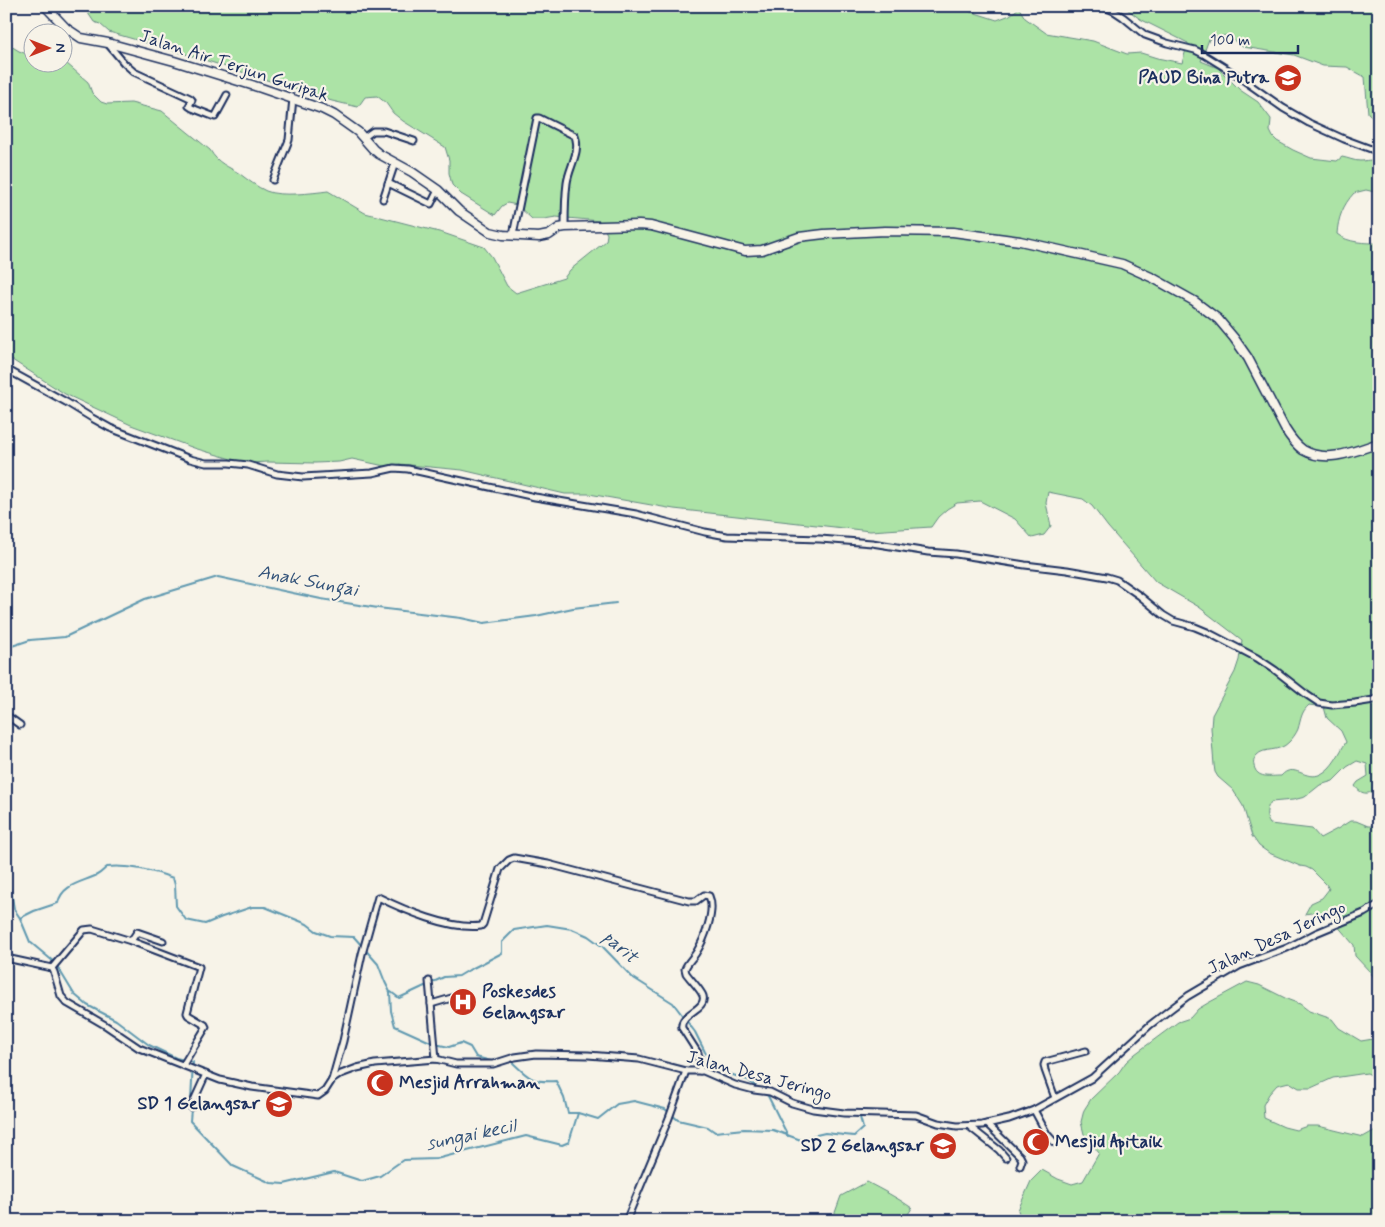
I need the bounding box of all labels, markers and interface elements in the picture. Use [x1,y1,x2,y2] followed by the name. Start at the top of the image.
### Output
[22,22,72,72] north arrow
[1202,22,1299,54] scale bar
[136,24,332,108] street label: Jalan Air Terjun Guripak
[1210,31,1250,51] text: 100 m
[51,43,69,53] text: N
[1273,63,1303,93] school or university icon: PAUD Bina Putra
[1138,66,1270,90] place label: PAUD Bina Putra
[256,559,362,605] water label: Anak Sungai
[1204,896,1350,981] street label: Jalan Desa Jeringo
[597,925,644,970] water label: parit
[482,980,566,1025] place label: Poskesdes Gelangsar
[448,987,478,1017] hospital icon: Poskesdes Gelangsar
[683,1045,834,1108] street label: Jalan Desa Jeringo
[365,1068,395,1098] mosque icon: Mesjid Arrahman
[399,1071,541,1095] place label: Mesjid Arrahman
[264,1089,294,1119] school or university icon: SD 1 Gelangsar
[138,1092,261,1116] place label: SD 1 Gelangsar
[424,1113,522,1159] water label: sungai kecil
[1021,1127,1051,1157] mosque icon: Mesjid Apitaik
[1055,1130,1163,1155] place label: Mesjid Apitaik
[928,1131,958,1161] school or university icon: SD 2 Gelangsar
[801,1134,925,1158] place label: SD 2 Gelangsar

